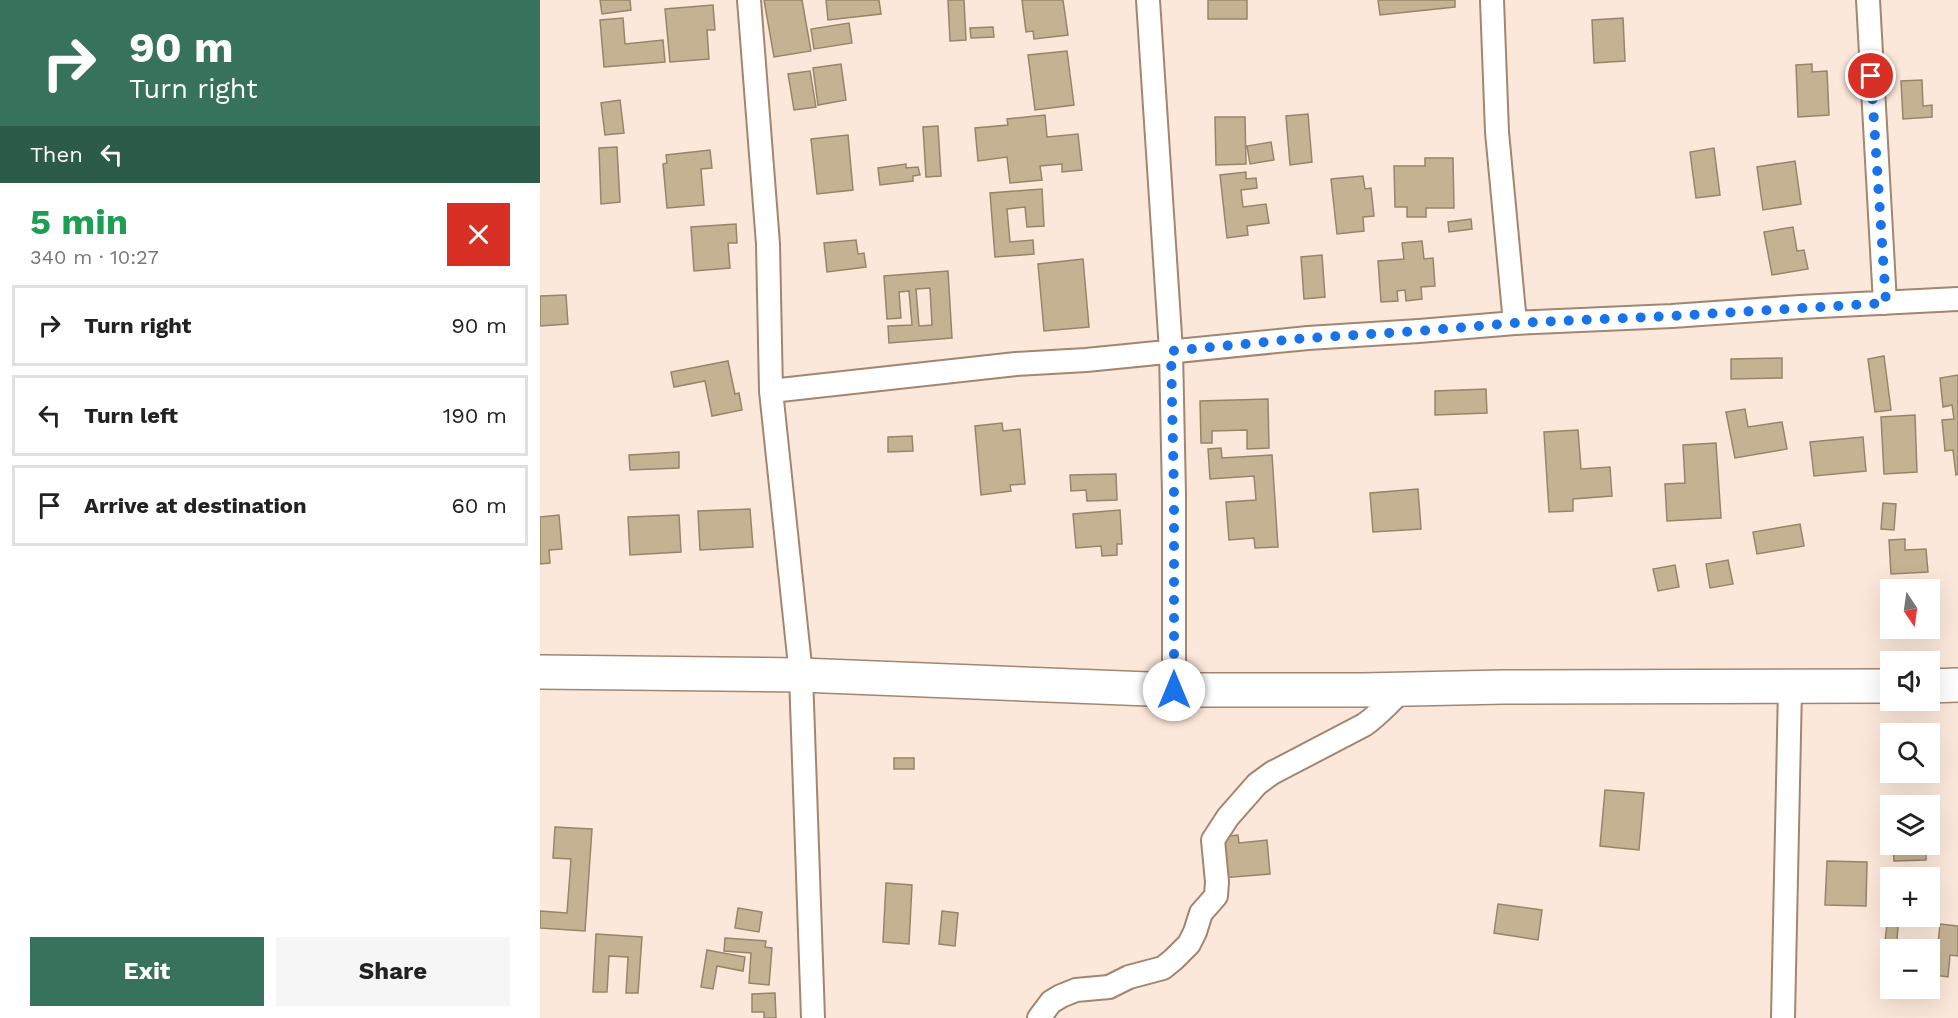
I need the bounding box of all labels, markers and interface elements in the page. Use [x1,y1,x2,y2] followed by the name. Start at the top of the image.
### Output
[129,23,233,72] text: 90 m
[30,24,108,102] icon: right
[1845,50,1896,101] pin
[1854,59,1887,92] icon: arrive
[129,73,258,105] text: Turn right
[95,138,128,171] icon: left
[30,142,83,167] text: Then
[30,201,128,243] text: 5 min
[447,203,510,266] button: close
[30,245,159,269] text: 340 m · 10:27
[33,309,66,342] icon: right
[84,313,191,338] text: Turn right
[451,313,507,338] text: 90 m
[33,399,66,432] icon: left
[84,403,178,428] text: Turn left
[443,403,507,428] text: 190 m
[33,489,66,522] icon: arrive
[84,493,307,518] text: Arrive at destination
[451,493,507,518] text: 60 m
[1880,579,1940,639] north arrow
[1880,579,1940,999] map controls
[1880,651,1940,711] button: sound
[1142,658,1206,722] position arrow
[1880,723,1940,783] button: search
[1880,795,1940,855] button: layers
[1880,867,1940,927] button: +
[30,937,264,1006] button: Exit
[276,937,510,1006] button: Share
[1880,939,1940,999] button: −

